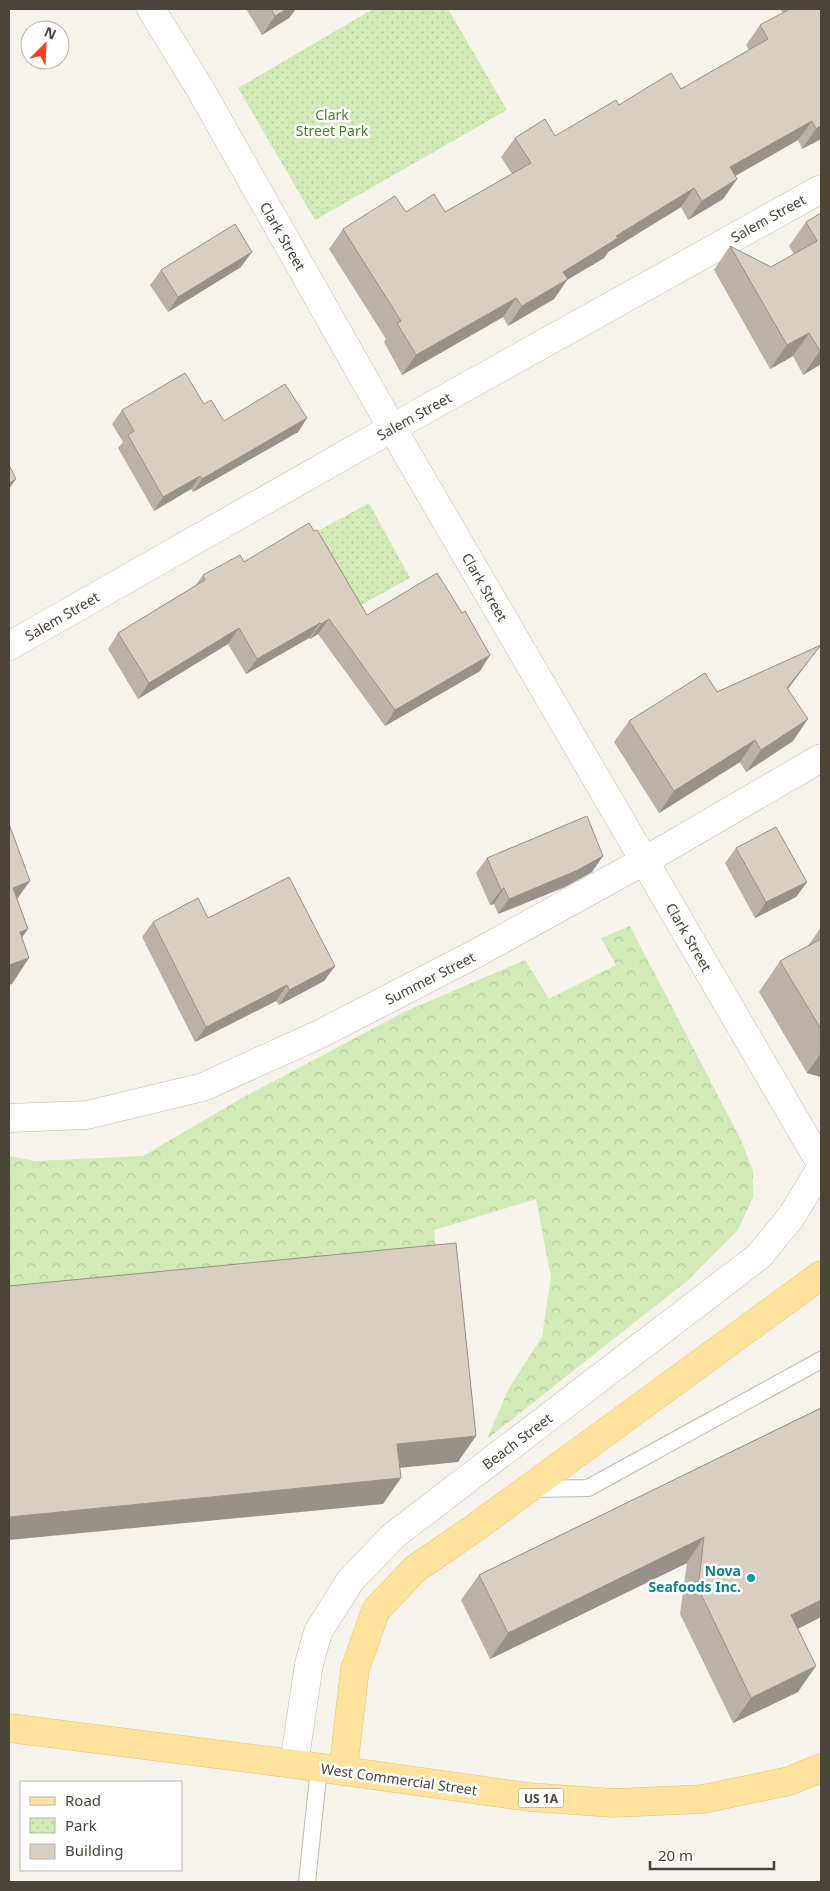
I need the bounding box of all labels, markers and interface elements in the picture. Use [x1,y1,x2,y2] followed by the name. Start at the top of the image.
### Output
[20,20,70,70] north arrow
[41,22,60,44] text: N
[296,105,369,140] park label: Clark Street Park
[727,190,809,246] street label: Salem Street
[256,198,310,274] street label: Clark Street
[373,388,455,444] street label: Salem Street
[458,549,512,625] street label: Clark Street
[21,587,103,645] street label: Salem Street
[662,899,716,975] street label: Clark Street
[382,947,478,1009] street label: Summer Street
[478,1408,556,1474] street label: Beach Street
[648,1561,741,1596] place label: Nova Seafoods Inc.
[745,1572,757,1584] marker: Nova Seafoods Inc.
[320,1759,478,1799] street label: West Commercial Street
[20,1781,182,1871] legend
[518,1789,564,1808] road number: US 1A
[65,1790,101,1810] text: Road
[65,1815,97,1835] text: Park
[650,1838,774,1870] scale bar
[65,1840,123,1860] text: Building
[658,1845,693,1865] text: 20 m

